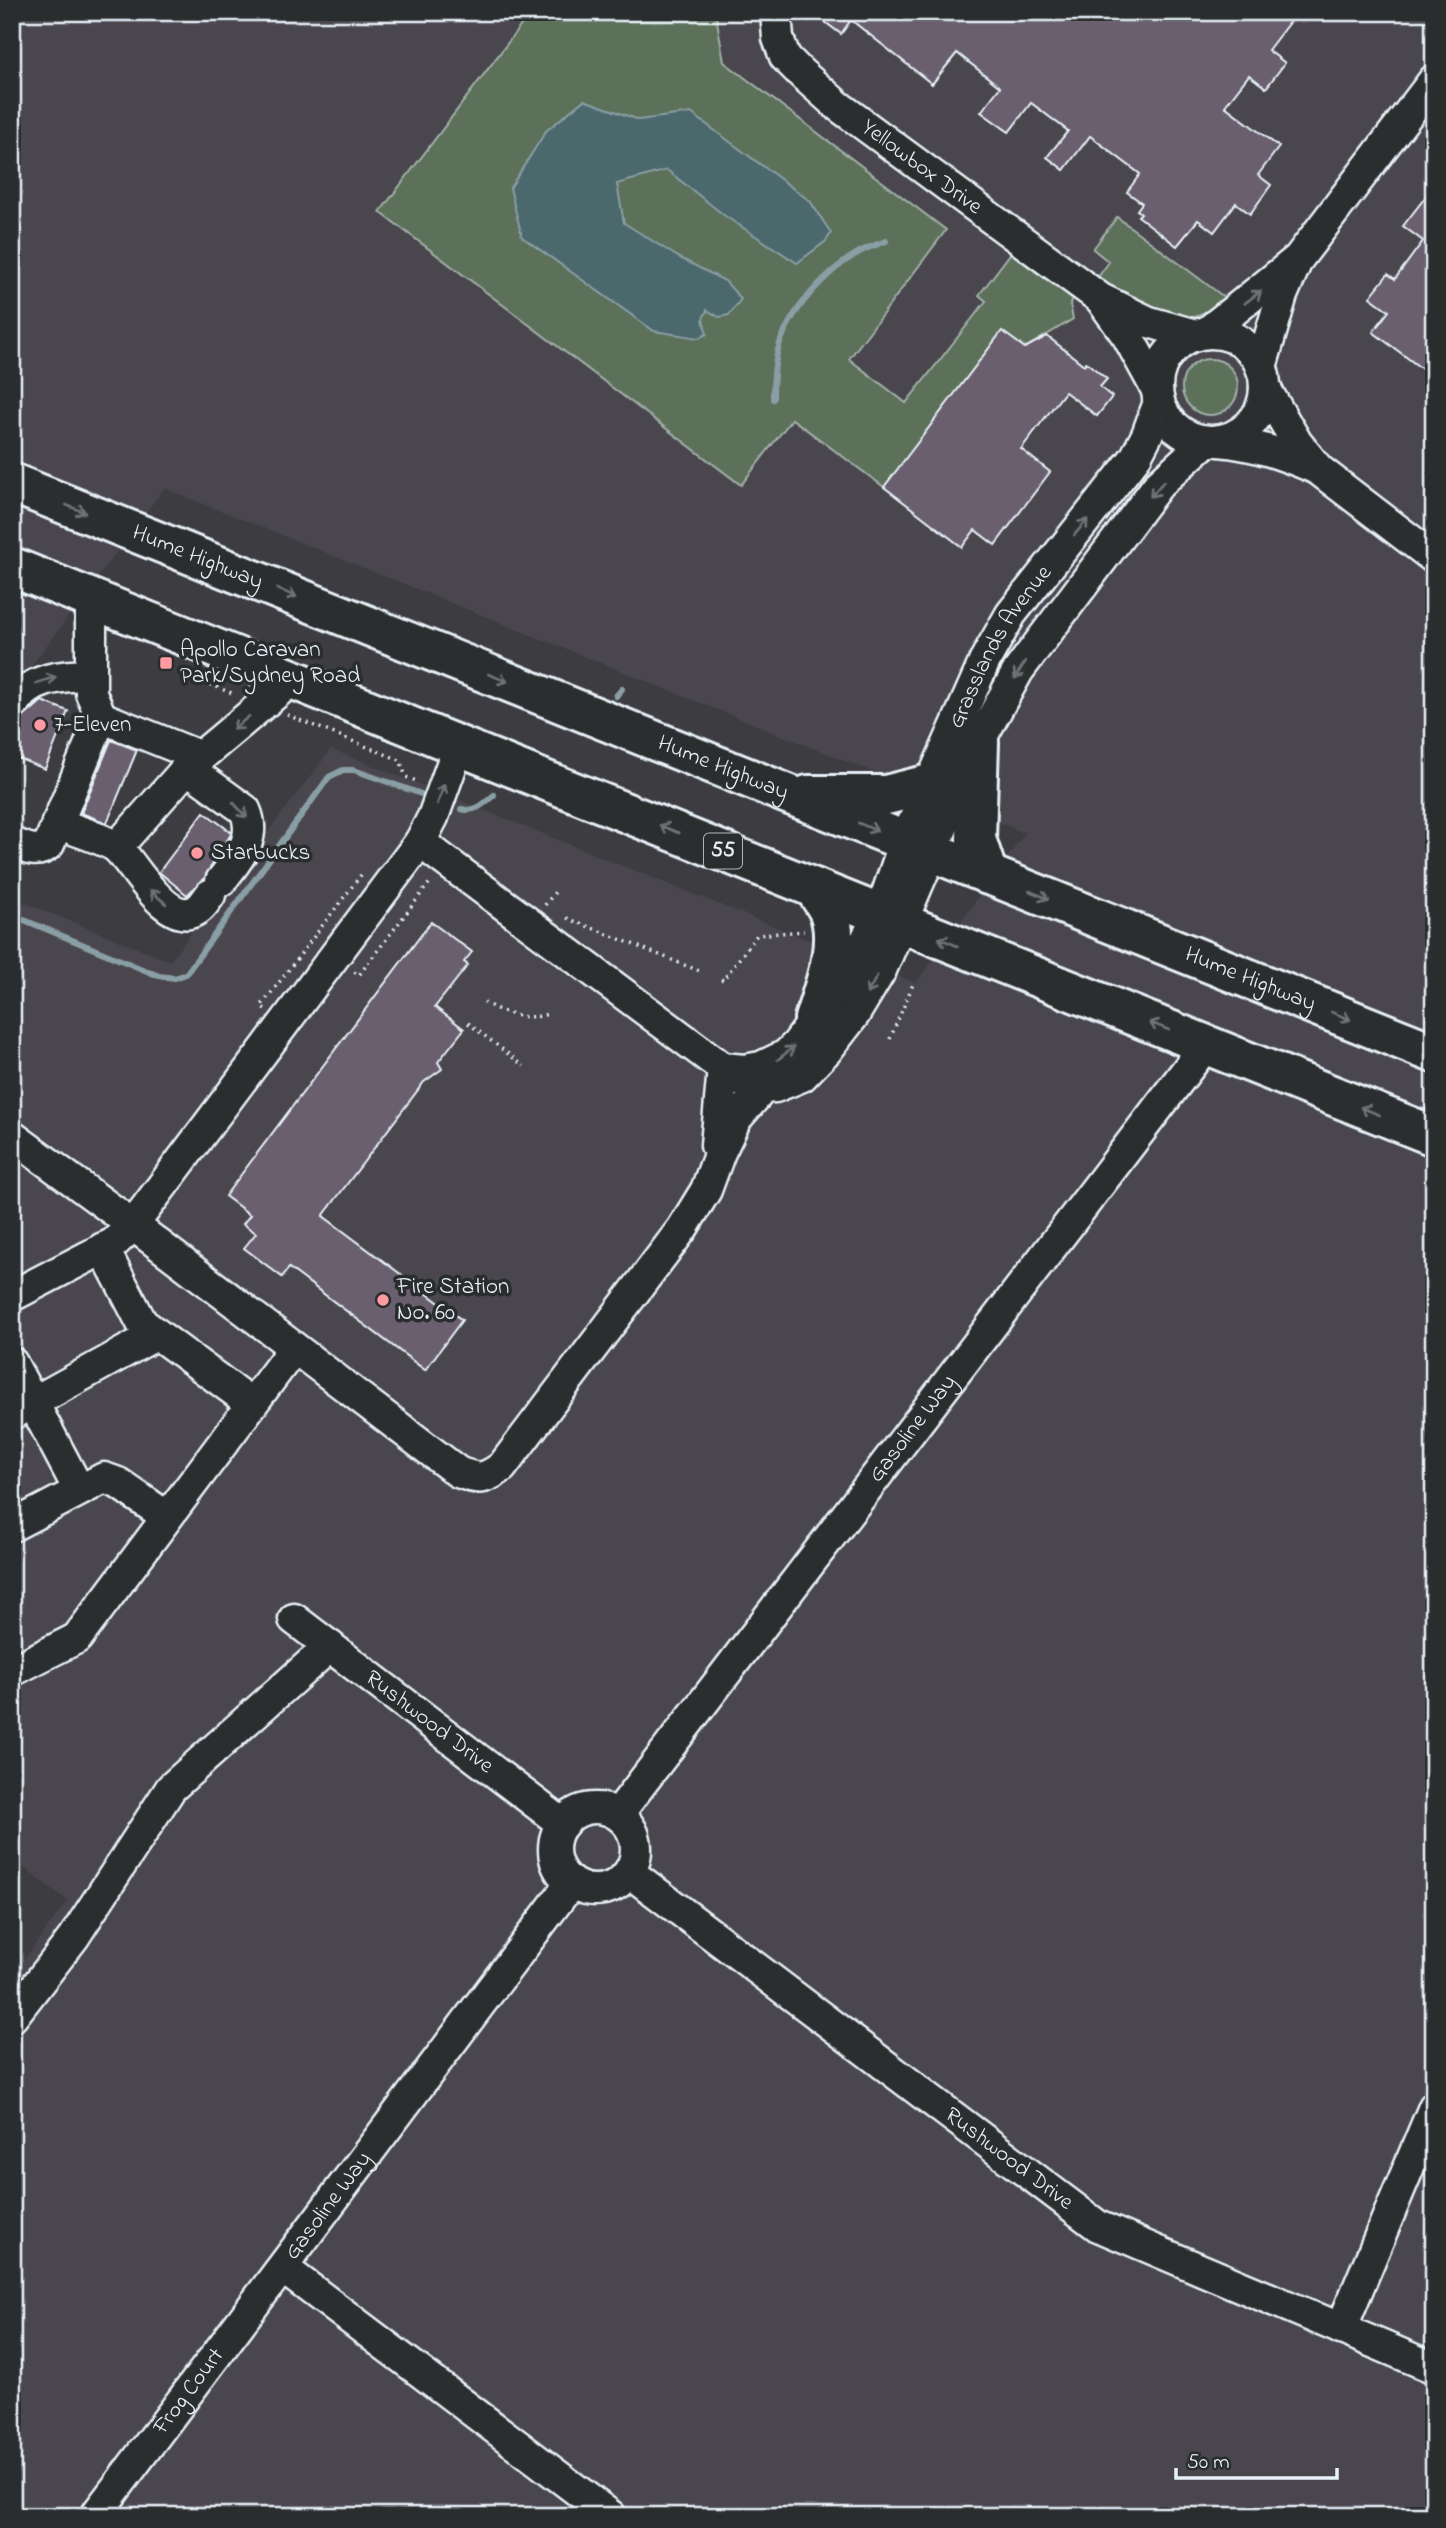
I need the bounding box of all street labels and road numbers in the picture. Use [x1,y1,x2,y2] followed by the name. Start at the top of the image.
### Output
[854,111,990,223] street label: Yellowbox Drive
[127,516,268,600] street label: Hume Highway
[940,558,1060,734] street label: Grasslands Avenue
[653,727,793,811] street label: Hume Highway
[704,834,742,868] road number: 55
[1180,938,1321,1022] street label: Hume Highway
[861,1368,966,1490] street label: Gasoline Way
[358,1662,501,1782] street label: Rushwood Drive
[938,2099,1081,2219] street label: Rushwood Drive
[276,2145,382,2267] street label: Gasoline Way
[145,2341,232,2442] street label: Frog Court

